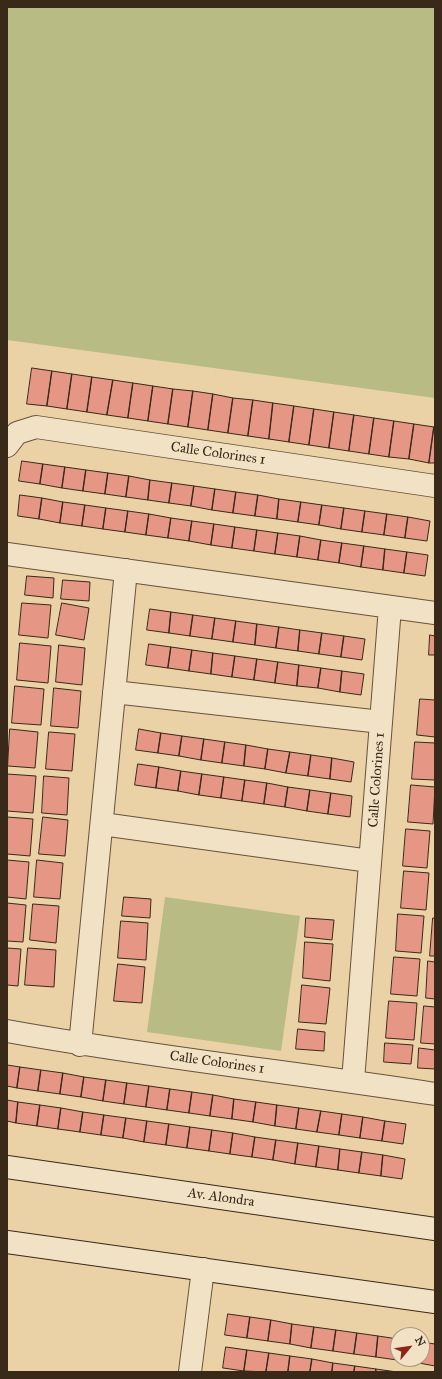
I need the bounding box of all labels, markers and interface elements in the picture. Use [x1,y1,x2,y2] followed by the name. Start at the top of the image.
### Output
[170,439,266,469] street label: Calle Colorines 1
[365,732,389,828] street label: Calle Colorines 1
[169,1048,265,1078] street label: Calle Colorines 1
[187,1185,255,1211] street label: Av. Alondra
[390,1327,430,1367] north arrow
[412,1334,428,1349] text: N

